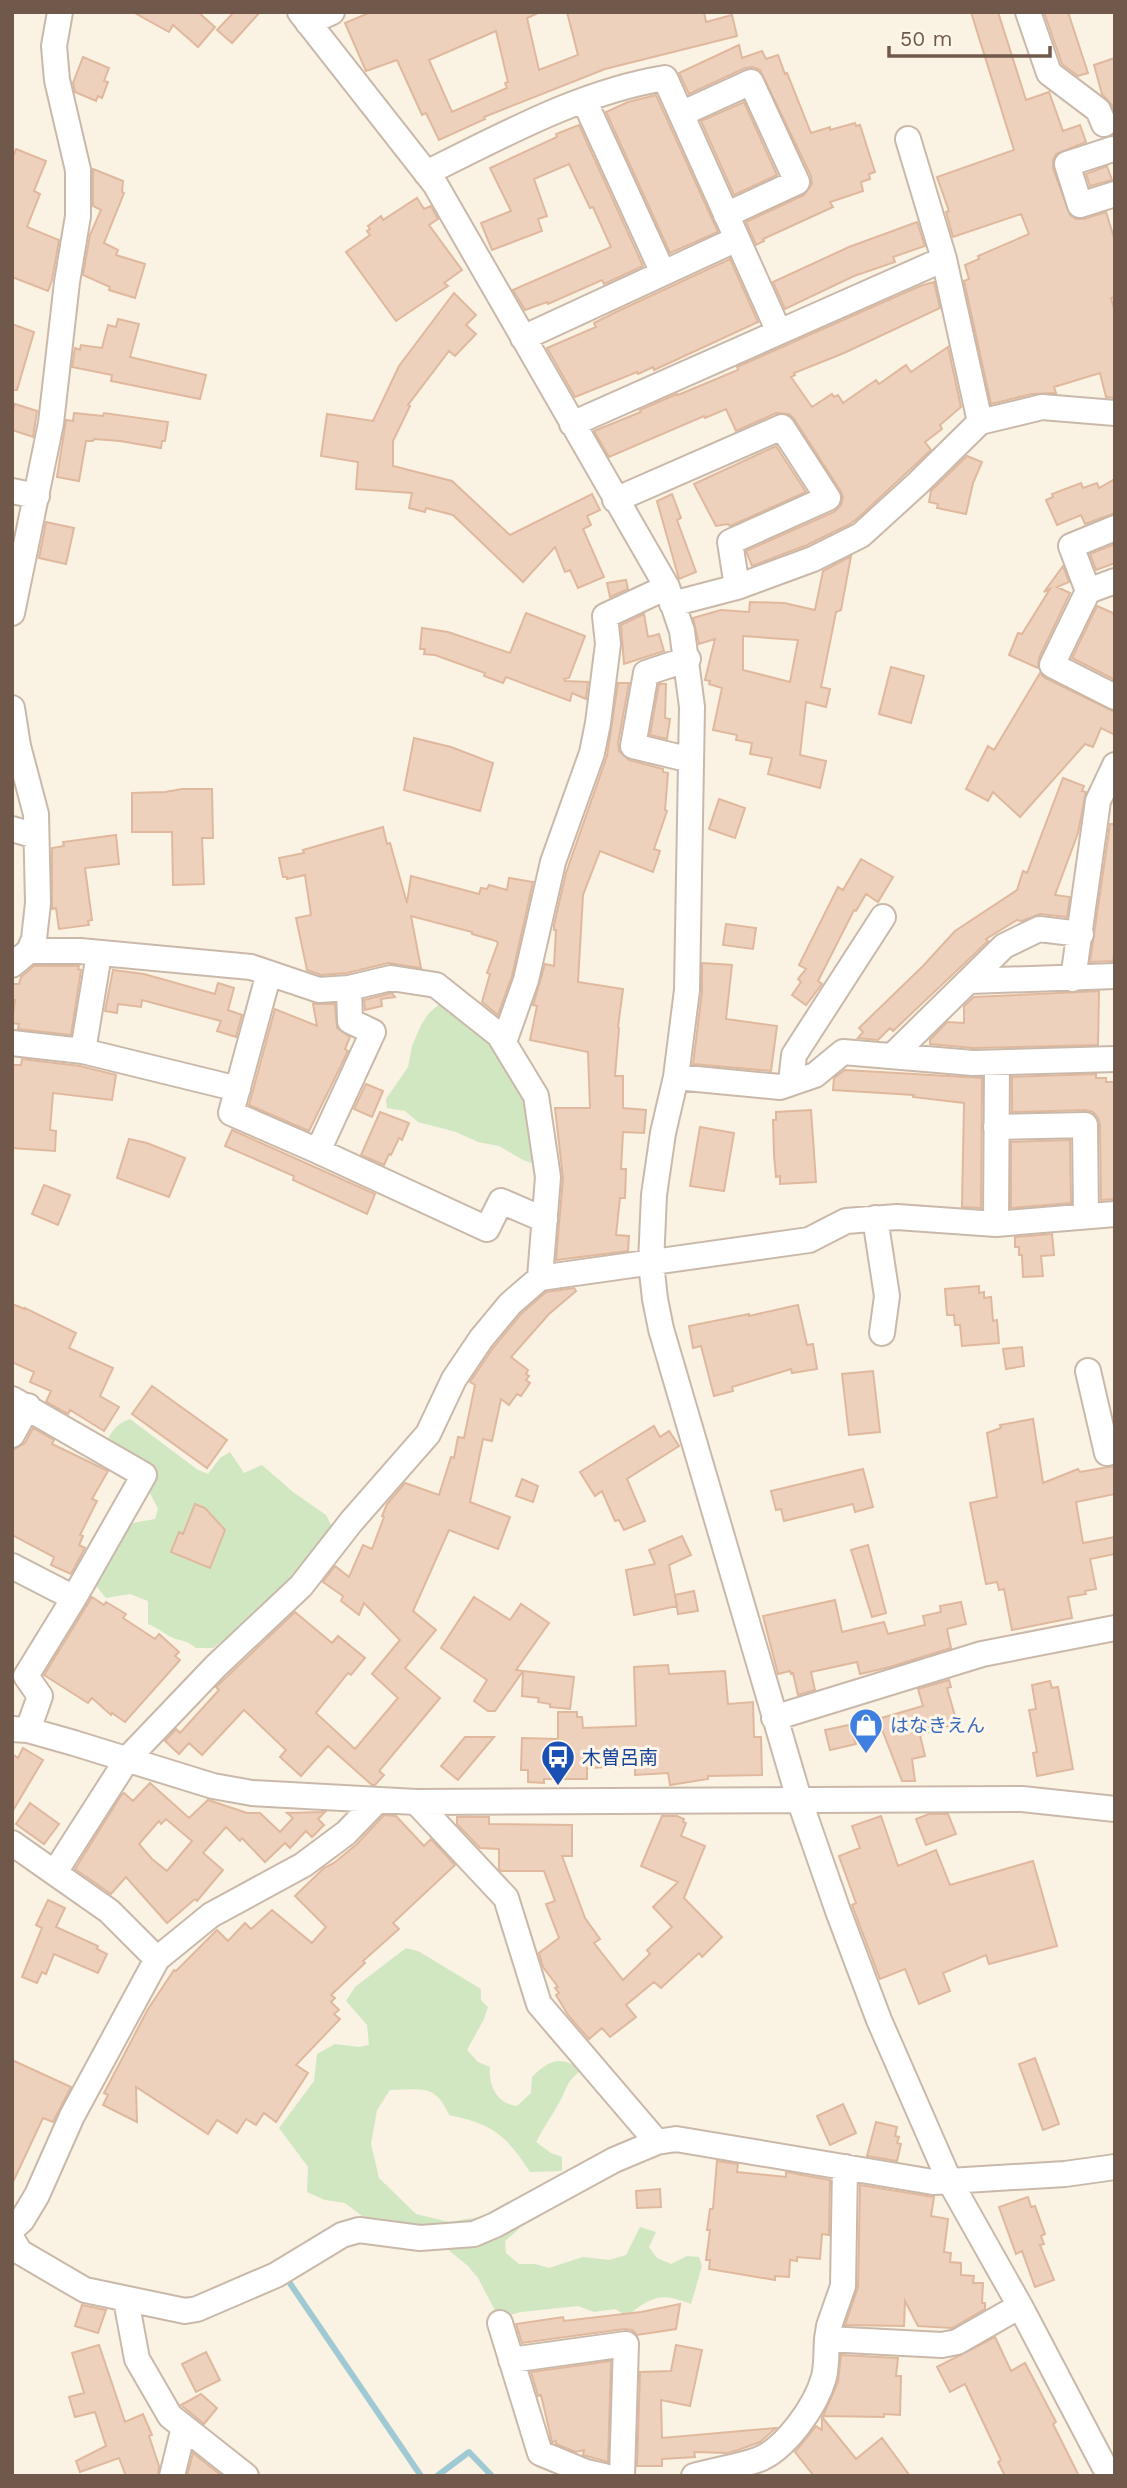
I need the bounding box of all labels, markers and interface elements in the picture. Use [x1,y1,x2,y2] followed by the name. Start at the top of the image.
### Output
[889,14,1050,58] scale bar
[900,26,952,51] text: 50 m
[847,1706,885,1755] shop icon: はなきえん
[890,1714,985,1737] place label: はなきえん
[539,1738,577,1787] bus stop icon: 木曽呂南
[582,1746,658,1769] place label: 木曽呂南

